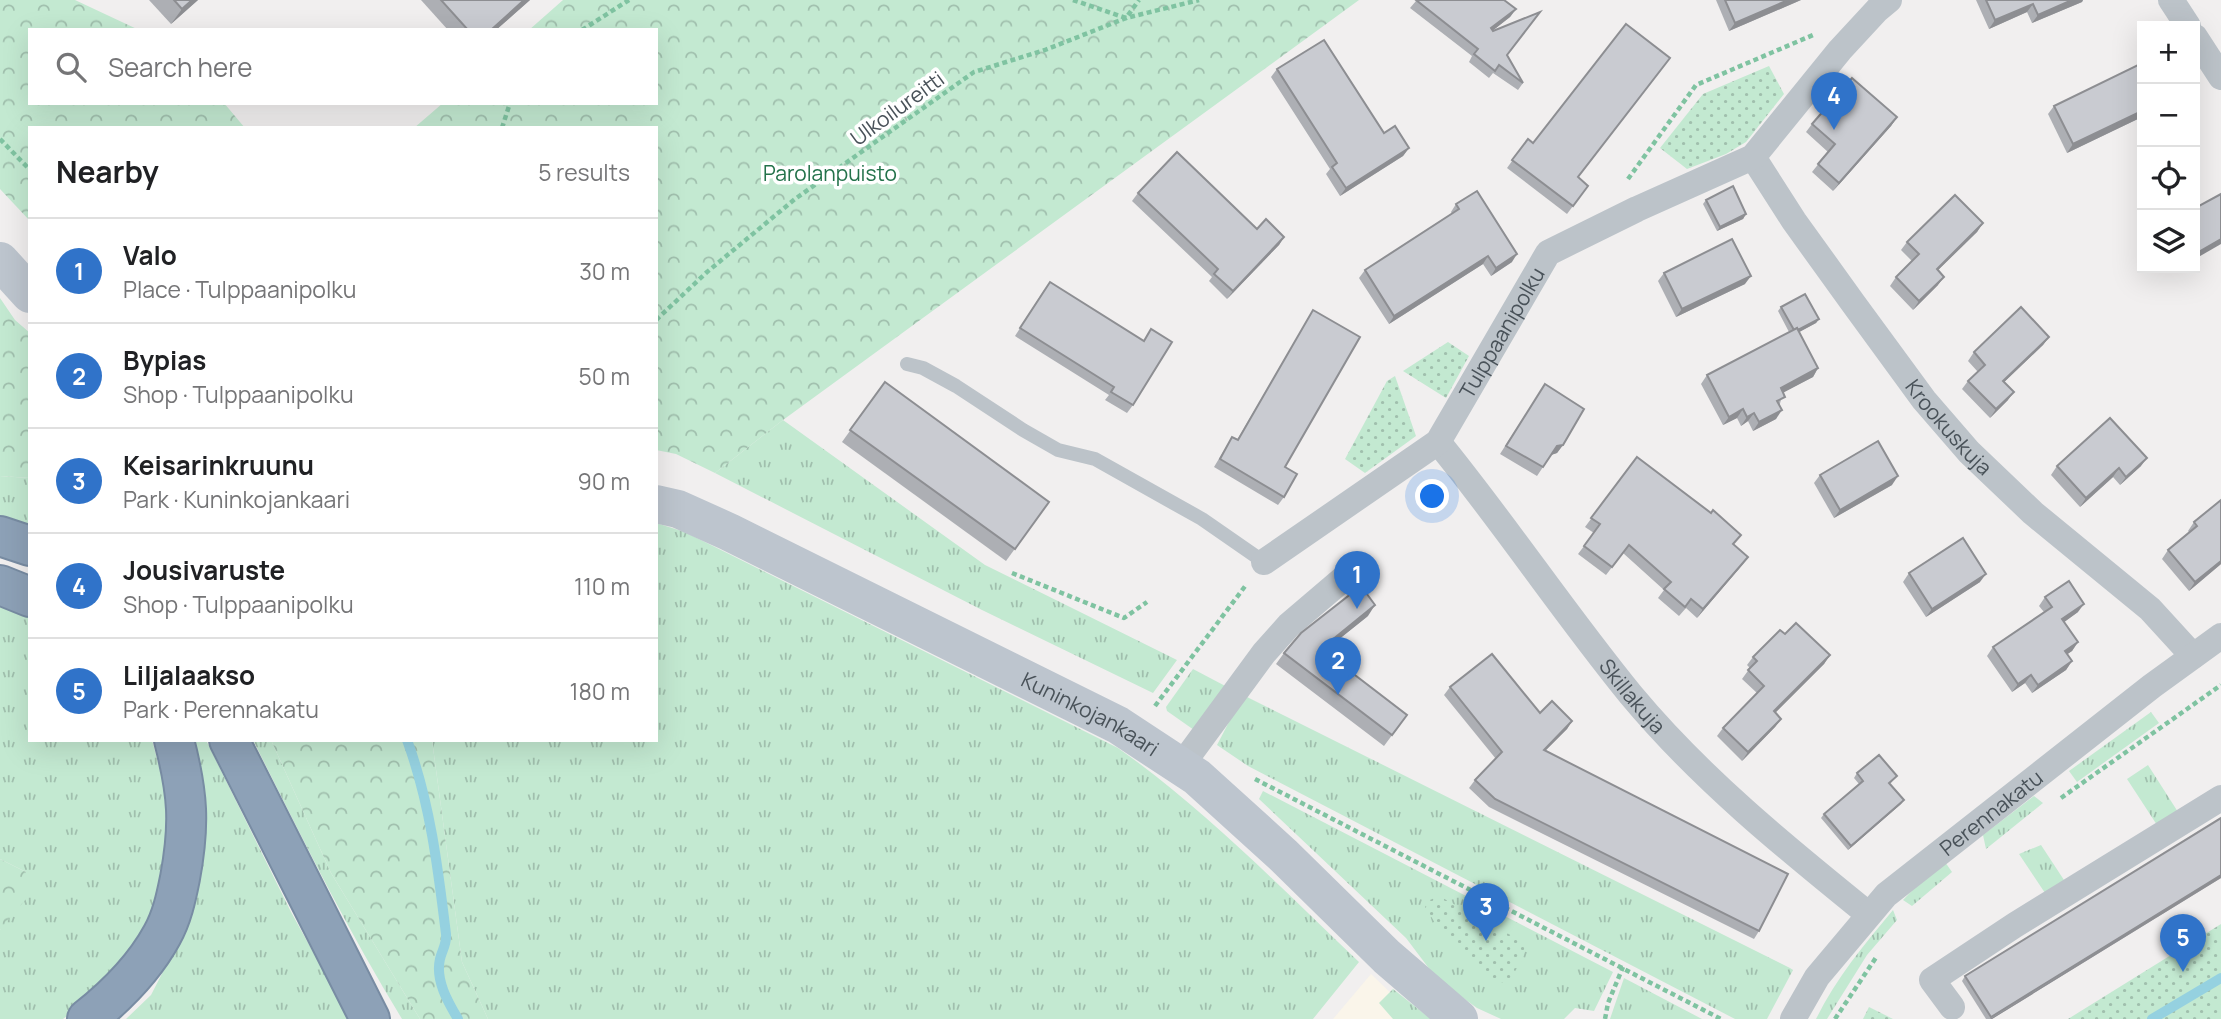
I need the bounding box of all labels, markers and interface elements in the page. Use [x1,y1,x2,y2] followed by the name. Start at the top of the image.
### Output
[2137,21,2200,273] map controls
[2137,21,2200,84] button: +
[28,28,658,105] search box
[52,48,90,86] icon: search
[108,49,253,85] text: Search here
[844,64,950,152] street label: Ulkoilureitti
[1811,72,1857,130] pin: 4
[2137,84,2200,147] button: −
[2137,147,2200,210] button: locate
[56,151,159,192] text: Nearby
[538,156,630,188] text: 5 results
[763,159,897,187] park label: Parolanpuisto
[2137,210,2200,273] button: layers
[123,237,177,273] text: Valo
[74,255,84,287] text: 1
[579,255,630,287] text: 30 m
[1453,262,1551,403] street label: Tulppaanipolku
[123,273,356,305] text: Place · Tulppaanipolku
[123,342,206,378] text: Bypias
[72,360,86,392] text: 2
[579,360,630,392] text: 50 m
[1899,374,1998,481] street label: Krookuskuja
[123,378,354,410] text: Shop · Tulppaanipolku
[123,447,314,483] text: Keisarinkruunu
[72,465,86,497] text: 3
[578,465,630,497] text: 90 m
[1415,479,1449,513] your location
[123,483,350,515] text: Park · Kuninkojankaari
[1334,551,1380,609] pin: 1
[123,552,285,588] text: Jousivaruste
[72,570,86,602] text: 4
[574,570,630,602] text: 110 m
[123,588,354,620] text: Shop · Tulppaanipolku
[1315,637,1361,695] pin: 2
[1593,653,1672,739] street label: Skillakuja
[123,657,255,693] text: Liljalaakso
[1017,665,1164,762] street label: Kuninkojankaari
[72,675,86,707] text: 5
[570,675,630,707] text: 180 m
[123,693,319,725] text: Park · Perennakatu
[1934,763,2048,862] street label: Perennakatu
[1463,883,1509,941] pin: 3
[2160,914,2206,972] pin: 5

